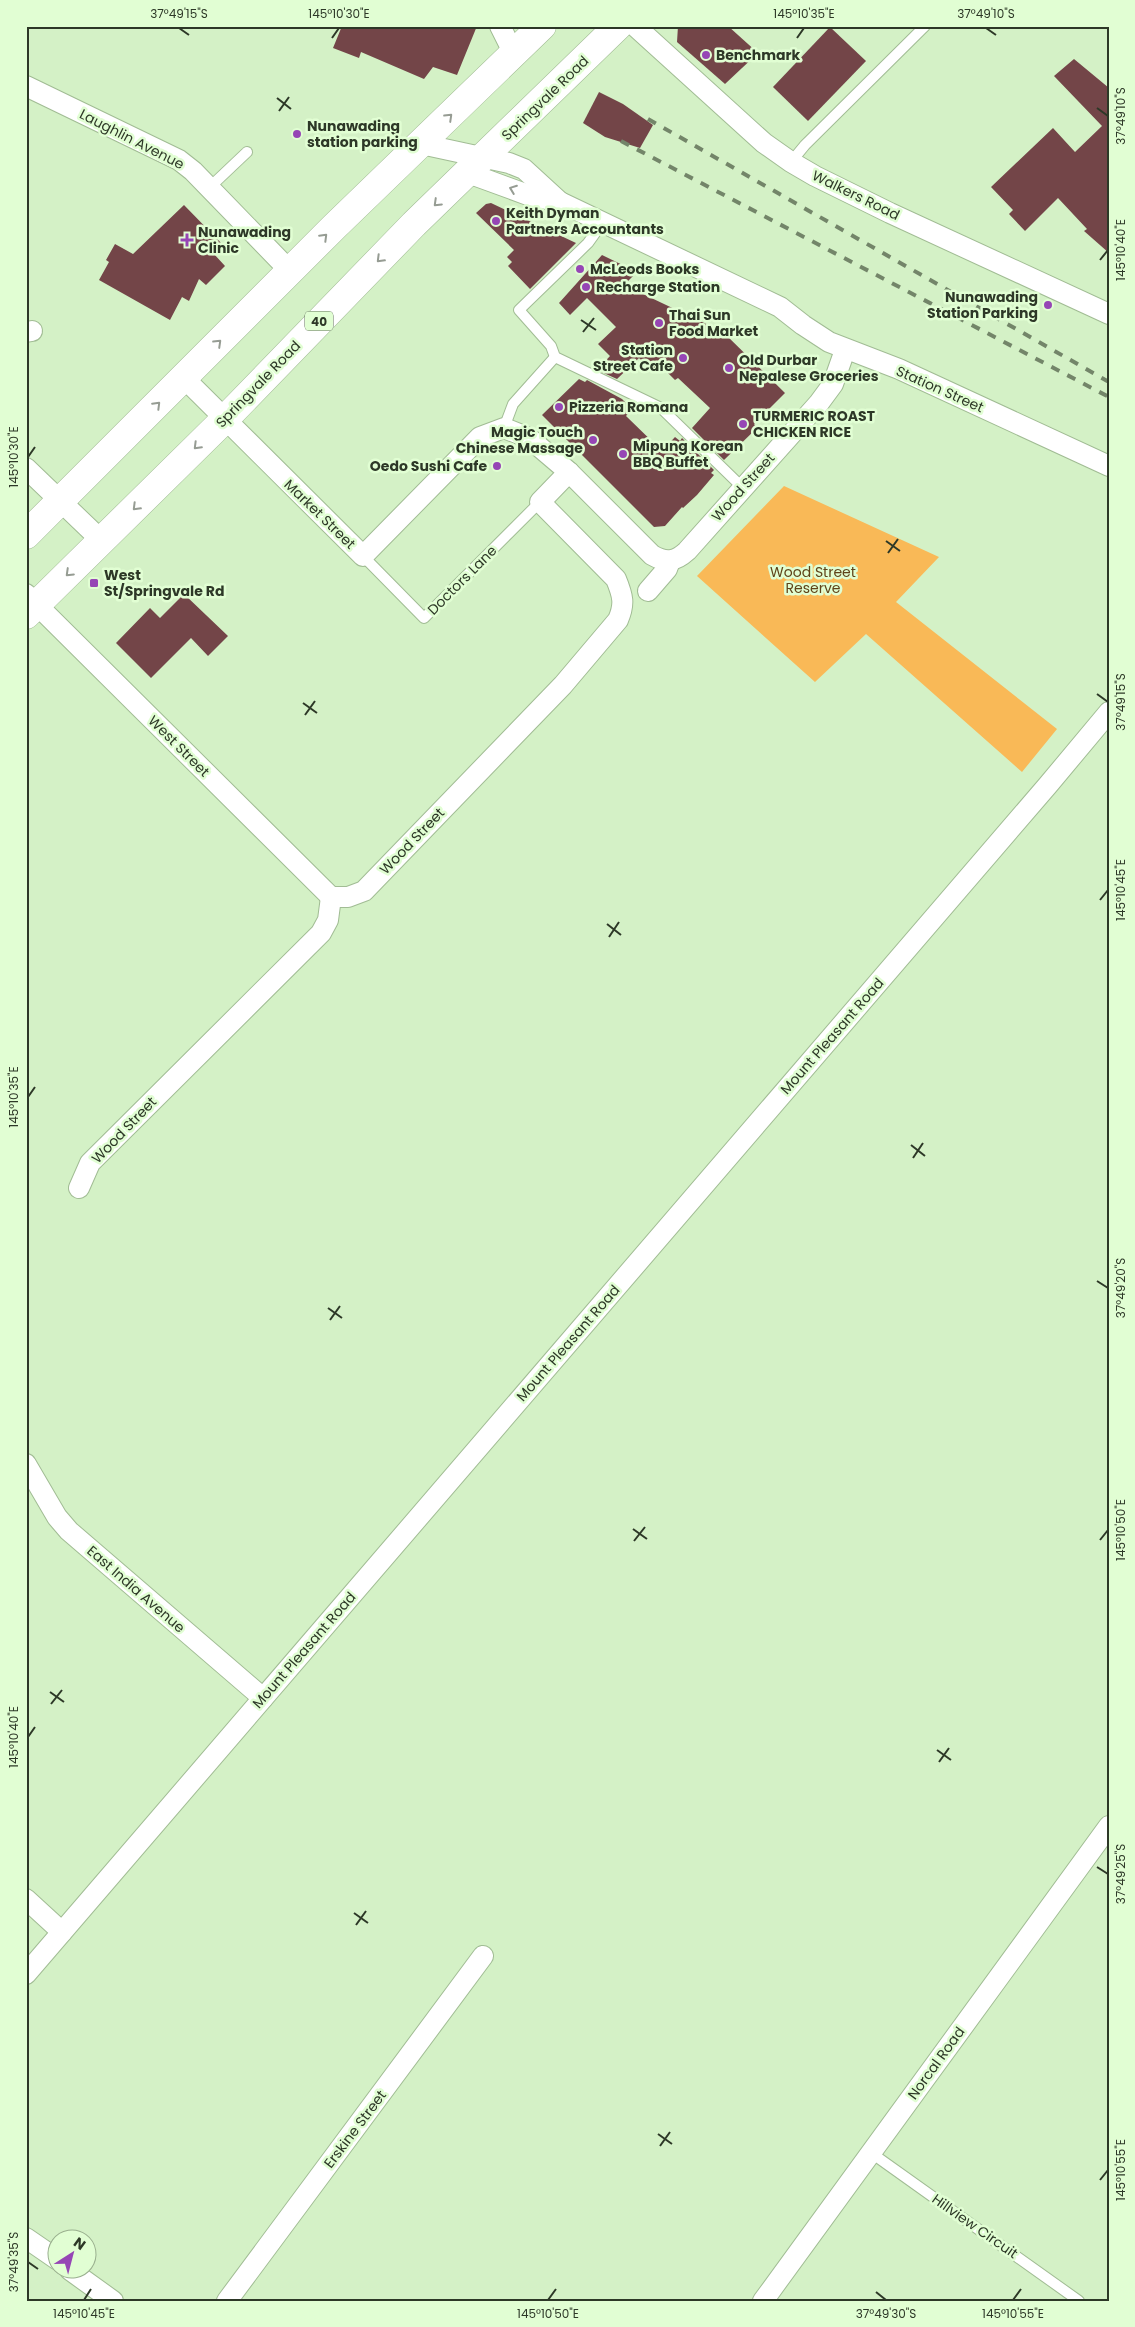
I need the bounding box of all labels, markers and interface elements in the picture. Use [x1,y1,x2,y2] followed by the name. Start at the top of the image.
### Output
[150,5,208,22] text: 37°49'15"S
[308,5,370,22] text: 145°10'30"E
[773,5,835,22] text: 145°10'35"E
[957,5,1015,22] text: 37°49'10"S
[716,45,801,65] place label: Benchmark
[700,49,712,61] marker: Benchmark
[497,51,593,145] street label: Springvale Road
[1112,87,1129,145] text: 37°49'10"S
[76,104,188,174] street label: Laughlin Avenue
[443,114,452,123] one-way arrow
[307,116,418,152] place label: Nunawading station parking
[291,128,303,140] marker: Nunawading station parking
[809,165,903,225] street label: Walkers Road
[510,185,518,195] one-way arrow
[434,197,443,206] one-way arrow
[506,203,664,239] place label: Keith Dyman Partners Accountants
[490,215,502,227] marker: Keith Dyman Partners Accountants
[1112,219,1129,281] text: 145°10'40"E
[198,222,291,258] place label: Nunawading Clinic
[180,233,194,247] marker: Nunawading Clinic
[319,234,328,243] one-way arrow
[377,253,386,262] one-way arrow
[590,259,700,279] place label: McLeods Books
[574,263,586,275] marker: McLeods Books
[596,277,720,297] place label: Recharge Station
[580,281,592,293] marker: Recharge Station
[927,287,1038,323] place label: Nunawading Station Parking
[1042,299,1054,311] marker: Nunawading Station Parking
[669,305,759,341] place label: Thai Sun Food Market
[305,312,333,331] road number: 40
[653,317,665,329] marker: Thai Sun Food Market
[211,336,305,432] street label: Springvale Road
[212,340,221,349] one-way arrow
[593,340,673,376] place label: Station Street Cafe
[739,350,879,386] place label: Old Durbar Nepalese Groceries
[677,352,689,364] marker: Station Street Cafe
[893,361,987,417] street label: Station Street
[723,362,735,374] marker: Old Durbar Nepalese Groceries
[569,397,688,417] place label: Pizzeria Romana
[553,401,565,413] marker: Pizzeria Romana
[151,402,160,411] one-way arrow
[753,406,875,442] place label: TURMERIC ROAST CHICKEN RICE
[737,418,749,430] marker: TURMERIC ROAST CHICKEN RICE
[456,422,583,458] place label: Magic Touch Chinese Massage
[5,426,22,488] text: 145°10'30"E
[587,434,599,446] marker: Magic Touch Chinese Massage
[633,436,743,472] place label: Mipung Korean BBQ Buffet
[194,440,203,449] one-way arrow
[617,448,629,460] marker: Mipung Korean BBQ Buffet
[707,448,779,526] street label: Wood Street
[370,456,487,476] place label: Oedo Sushi Cafe
[491,460,503,472] marker: Oedo Sushi Cafe
[280,475,360,553] street label: Market Street
[132,502,141,511] one-way arrow
[423,541,501,619] street label: Doctors Lane
[770,562,856,598] park label: Wood Street Reserve
[104,565,224,601] place label: West St/Springvale Rd
[66,567,75,576] one-way arrow
[88,577,100,589] marker: West St/Springvale Rd
[1112,673,1129,731] text: 37°49'15"S
[144,711,214,781] street label: West Street
[375,803,449,879] street label: Wood Street
[1112,859,1129,921] text: 145°10'45"E
[776,973,888,1099] street label: Mount Pleasant Road
[5,1066,22,1128] text: 145°10'35"E
[87,1092,161,1168] street label: Wood Street
[1112,1258,1129,1318] text: 37°49'20"S
[512,1280,624,1406] street label: Mount Pleasant Road
[1112,1499,1129,1561] text: 145°10'50"E
[83,1541,190,1637] street label: East India Avenue
[248,1587,360,1713] street label: Mount Pleasant Road
[5,1706,22,1768] text: 145°10'40"E
[1112,1844,1129,1904] text: 37°49'25"S
[903,2023,969,2103] street label: Norcal Road
[319,2086,391,2172] street label: Erskine Street
[1112,2139,1129,2201] text: 145°10'55"E
[928,2189,1022,2263] street label: Hillview Circuit
[48,2230,98,2280] north arrow
[5,2232,22,2292] text: 37°49'35"S
[70,2232,90,2255] text: N
[53,2305,115,2322] text: 145°10'45"E
[517,2305,579,2322] text: 145°10'50"E
[856,2305,916,2322] text: 37°49'30"S
[982,2305,1044,2322] text: 145°10'55"E

